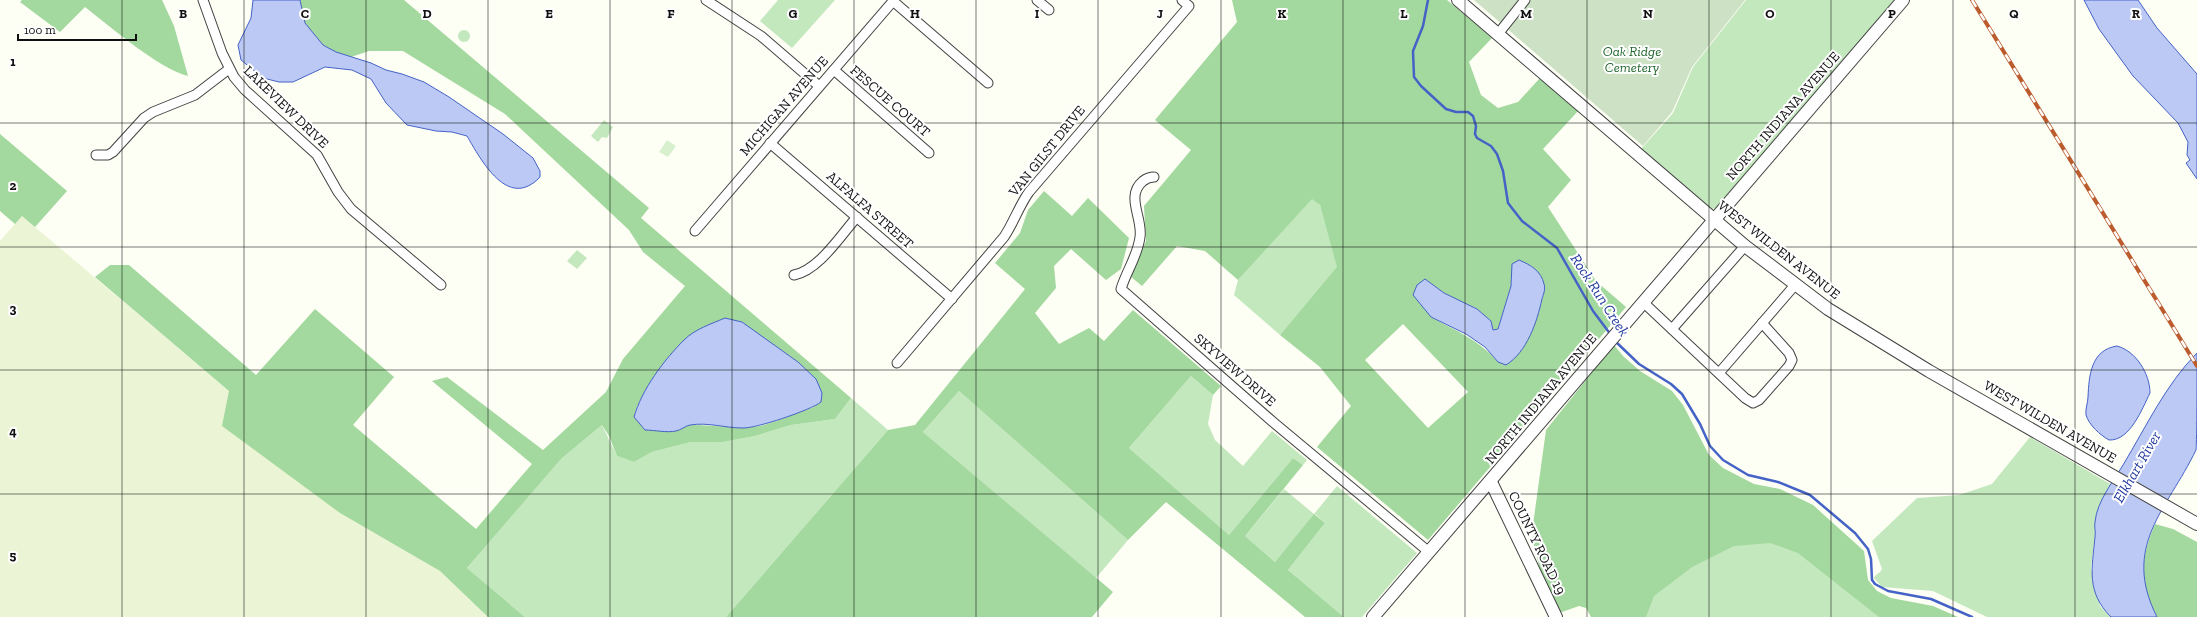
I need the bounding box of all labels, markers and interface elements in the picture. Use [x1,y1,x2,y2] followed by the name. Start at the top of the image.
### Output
[179,6,187,21] text: B
[301,6,309,21] text: C
[422,6,432,21] text: D
[545,6,553,21] text: E
[667,6,675,21] text: F
[789,6,798,21] text: G
[910,6,920,21] text: H
[1035,6,1040,21] text: I
[1157,6,1163,21] text: J
[1278,6,1287,21] text: K
[1400,6,1408,21] text: L
[1520,6,1532,21] text: M
[1643,6,1653,21] text: N
[1765,6,1775,21] text: O
[1888,6,1896,21] text: P
[2009,6,2019,21] text: Q
[2132,6,2141,21] text: R
[18,16,136,42] scale bar
[24,23,56,37] text: 100 m
[1603,43,1661,76] park label: Oak Ridge Cemetery
[1723,48,1843,184] street label: NORTH INDIANA AVENUE
[736,53,832,159] street label: MICHIGAN AVENUE
[10,54,16,69] text: 1
[240,62,332,152] street label: LAKEVIEW DRIVE
[847,62,934,141] street label: FESCUE COURT
[1005,102,1089,201] street label: VAN GILST DRIVE
[823,168,917,253] street label: ALFALFA STREET
[10,178,17,193] text: 2
[1715,197,1843,303] street label: WEST WILDEN AVENUE
[1567,250,1633,340] water label: Rock Run Creek
[10,301,17,316] text: 3
[1191,330,1279,410] street label: SKYVIEW DRIVE
[1482,330,1600,468] street label: NORTH INDIANA AVENUE
[1981,377,2119,467] street label: WEST WILDEN AVENUE
[9,424,17,439] text: 4
[2109,428,2165,506] water label: Elkhart River
[1505,489,1569,597] street label: COUNTY ROAD 19
[10,548,17,563] text: 5

